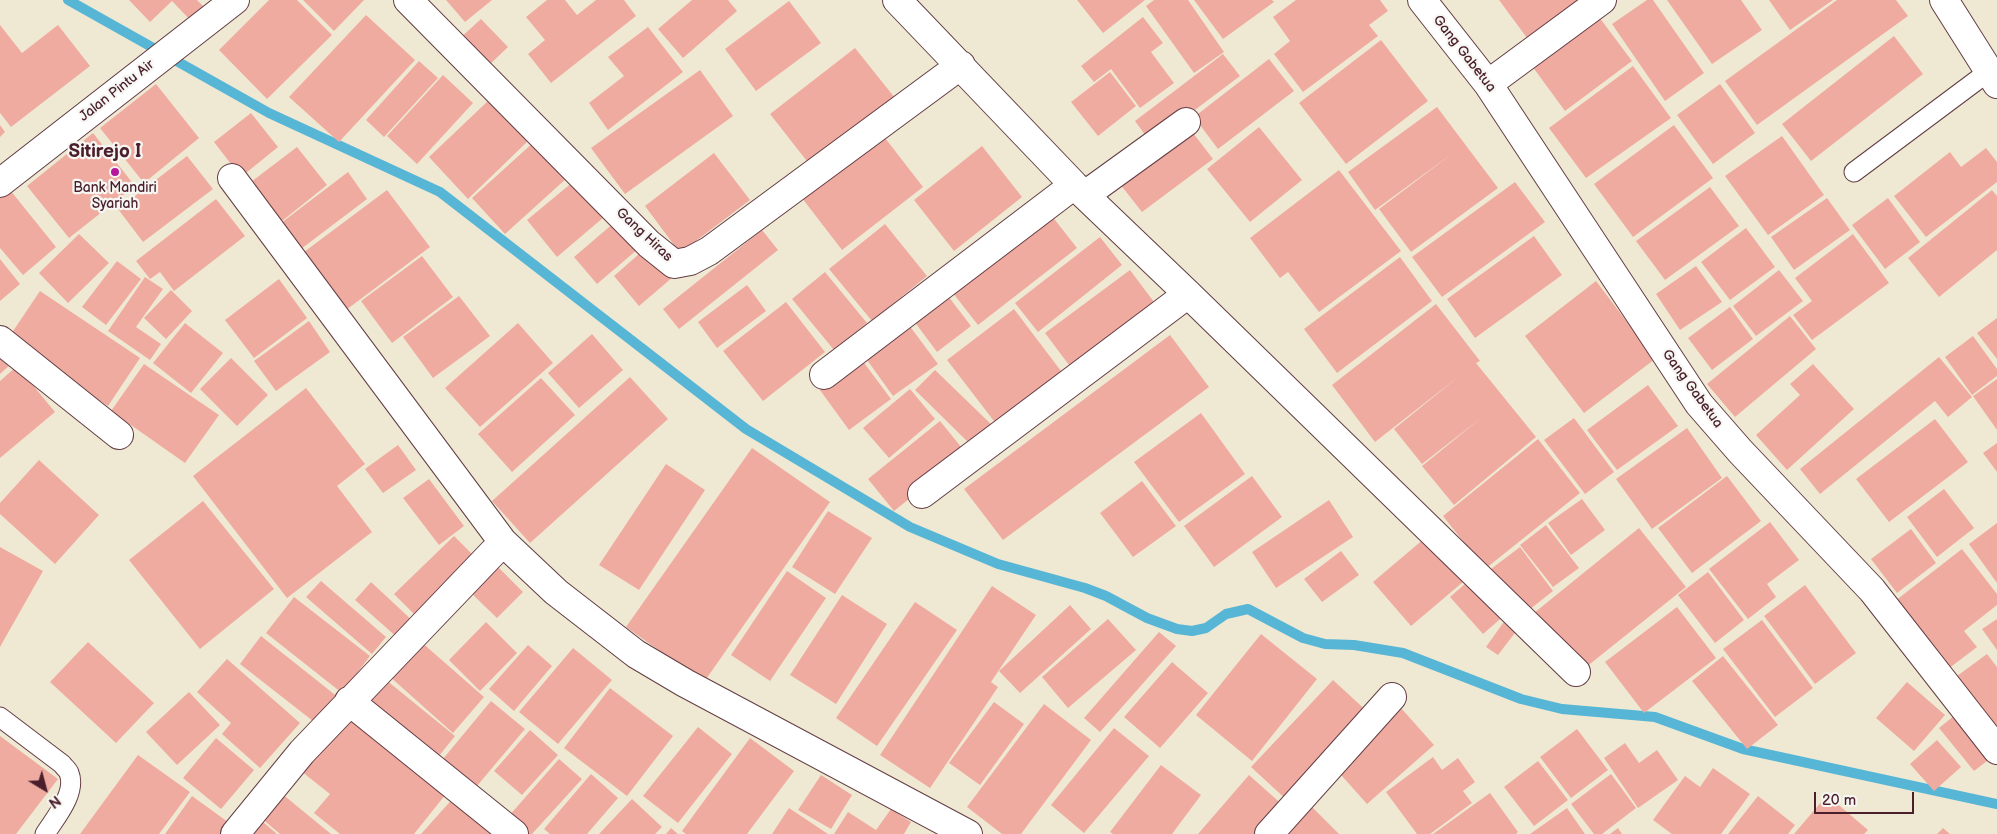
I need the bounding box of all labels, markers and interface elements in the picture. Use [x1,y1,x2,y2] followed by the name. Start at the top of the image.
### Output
[1429,12,1499,96] street label: Gang Gabetua
[76,57,158,125] street label: Jalan Pintu Air
[69,141,141,163] district label: Sitirejo I
[109,166,121,178] marker: Bank Mandiri Syariah
[73,180,157,212] place label: Bank Mandiri Syariah
[612,205,676,265] street label: Gang Hiras
[1658,347,1726,431] street label: Gang Gabetua
[20,764,70,814] north arrow
[1817,782,1917,814] scale bar
[45,791,64,811] text: N
[1822,791,1856,810] text: 20 m

